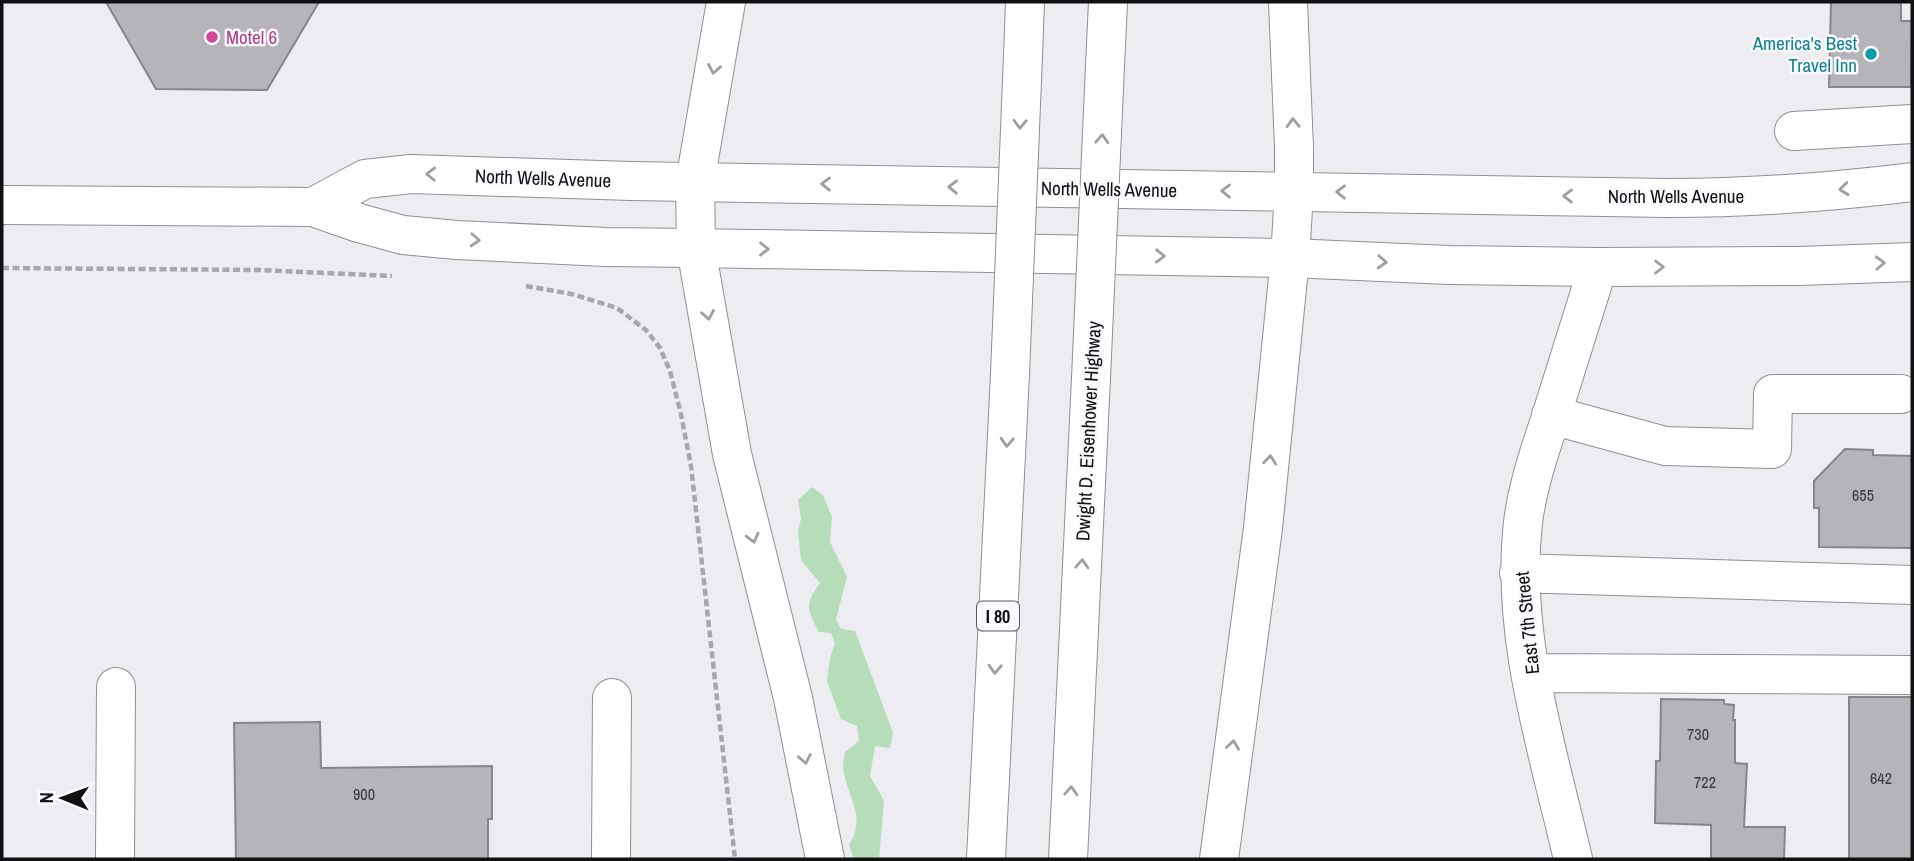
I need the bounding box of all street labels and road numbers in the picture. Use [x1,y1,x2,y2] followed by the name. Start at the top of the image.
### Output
[474,163,612,193] street label: North Wells Avenue
[1041,175,1177,203] street label: North Wells Avenue
[1608,183,1744,209] street label: North Wells Avenue
[1069,320,1107,542] street label: Dwight D. Eisenhower Highway
[1509,570,1545,676] street label: East 7th Street
[977,602,1019,630] road number: I 80

